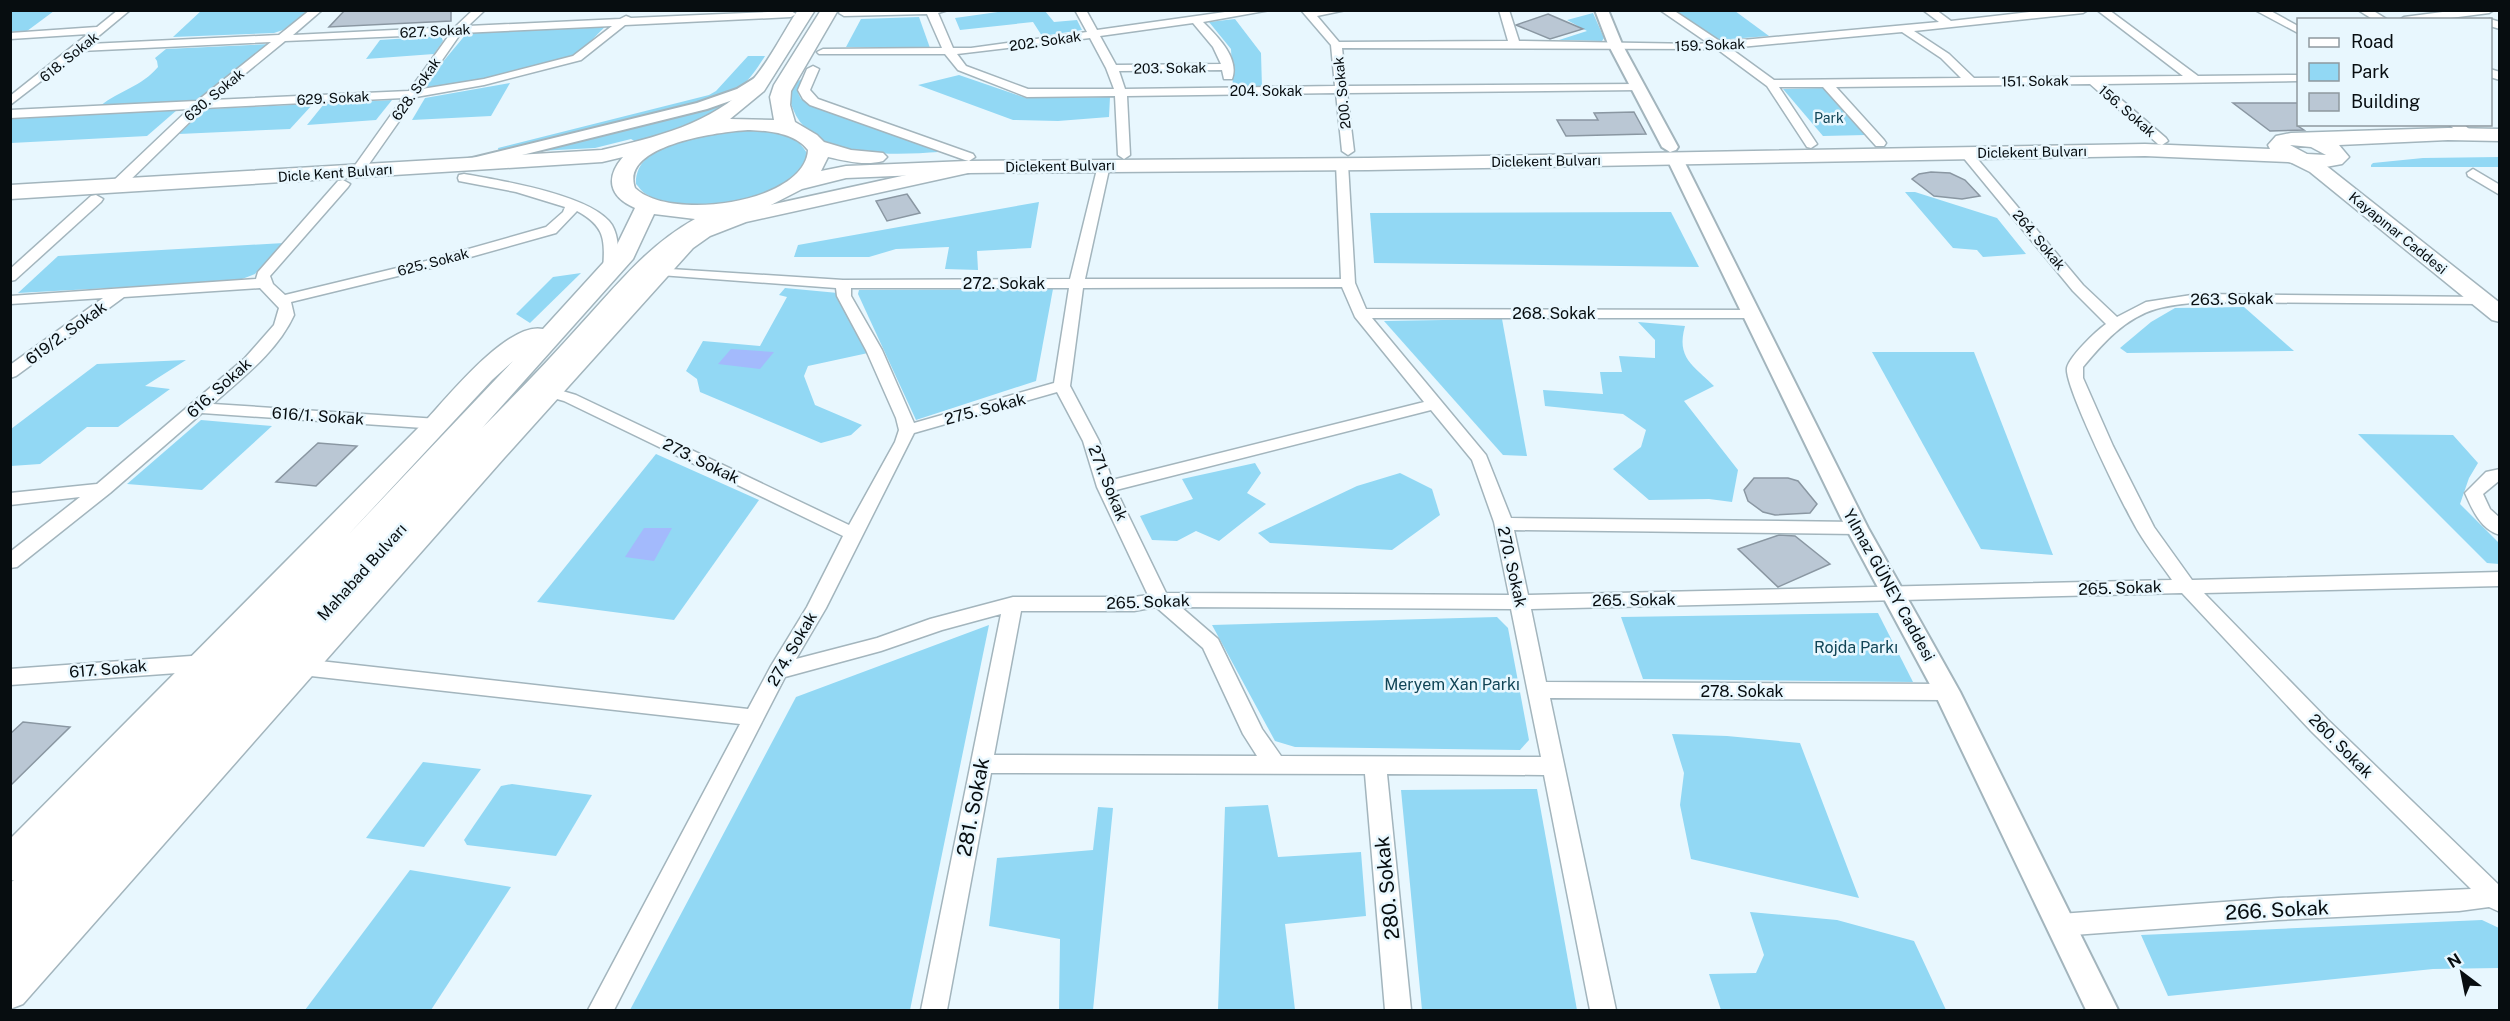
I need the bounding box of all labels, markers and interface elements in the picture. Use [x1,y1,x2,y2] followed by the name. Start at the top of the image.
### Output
[2297,18,2492,126] legend
[399,21,471,41] street label: 627. Sokak
[1008,28,1082,54] street label: 202. Sokak
[37,29,102,85] street label: 618. Sokak
[2351,31,2394,52] text: Road
[1675,36,1746,54] street label: 159. Sokak
[388,54,444,124] street label: 628. Sokak
[1330,56,1354,130] street label: 200. Sokak
[1134,59,1207,77] street label: 203. Sokak
[2351,61,2389,82] text: Park
[181,65,247,125] street label: 630. Sokak
[2001,72,2069,90] street label: 151. Sokak
[2095,82,2159,140] street label: 156. Sokak
[1230,83,1302,99] street label: 204. Sokak
[296,88,370,108] street label: 629. Sokak
[2351,91,2420,112] text: Building
[1814,110,1844,126] park label: Park
[1977,143,2087,161] street label: Diclekent Bulvarı
[1491,152,1601,170] street label: Diclekent Bulvarı
[1005,157,1115,175] street label: Diclekent Bulvarı
[277,161,393,185] street label: Dicle Kent Bulvarı
[2346,189,2450,277] street label: Kayapınar Caddesi
[2009,207,2069,273] street label: 264. Sokak
[396,245,470,279] street label: 625. Sokak
[963,274,1045,293] street label: 272. Sokak
[2190,289,2274,309] street label: 263. Sokak
[22,297,110,369] street label: 619/2. Sokak
[1512,304,1596,323] street label: 268. Sokak
[183,354,255,422] street label: 616. Sokak
[942,389,1028,429] street label: 275. Sokak
[271,403,365,429] street label: 616/1. Sokak
[660,434,742,488] street label: 273. Sokak
[1084,442,1132,524] street label: 271. Sokak
[1839,505,1940,664] street label: Yılmaz GÜNEY Caddesi
[313,519,411,625] street label: Mahabad Bulvarı
[1493,525,1531,609] street label: 270. Sokak
[2078,577,2162,599] street label: 265. Sokak
[1592,590,1676,610] street label: 265. Sokak
[1106,591,1190,613] street label: 265. Sokak
[763,609,821,689] street label: 274. Sokak
[1814,638,1898,657] park label: Rojda Parkı
[68,656,148,682] street label: 617. Sokak
[1384,675,1520,694] park label: Meryem Xan Parkı
[1701,682,1783,701] street label: 278. Sokak
[2305,710,2377,782] street label: 260. Sokak
[952,756,994,858] street label: 281. Sokak
[1370,835,1404,941] street label: 280. Sokak
[2224,895,2330,925] street label: 266. Sokak
[2432,943,2492,1003] north arrow
[2444,949,2465,972] text: N

